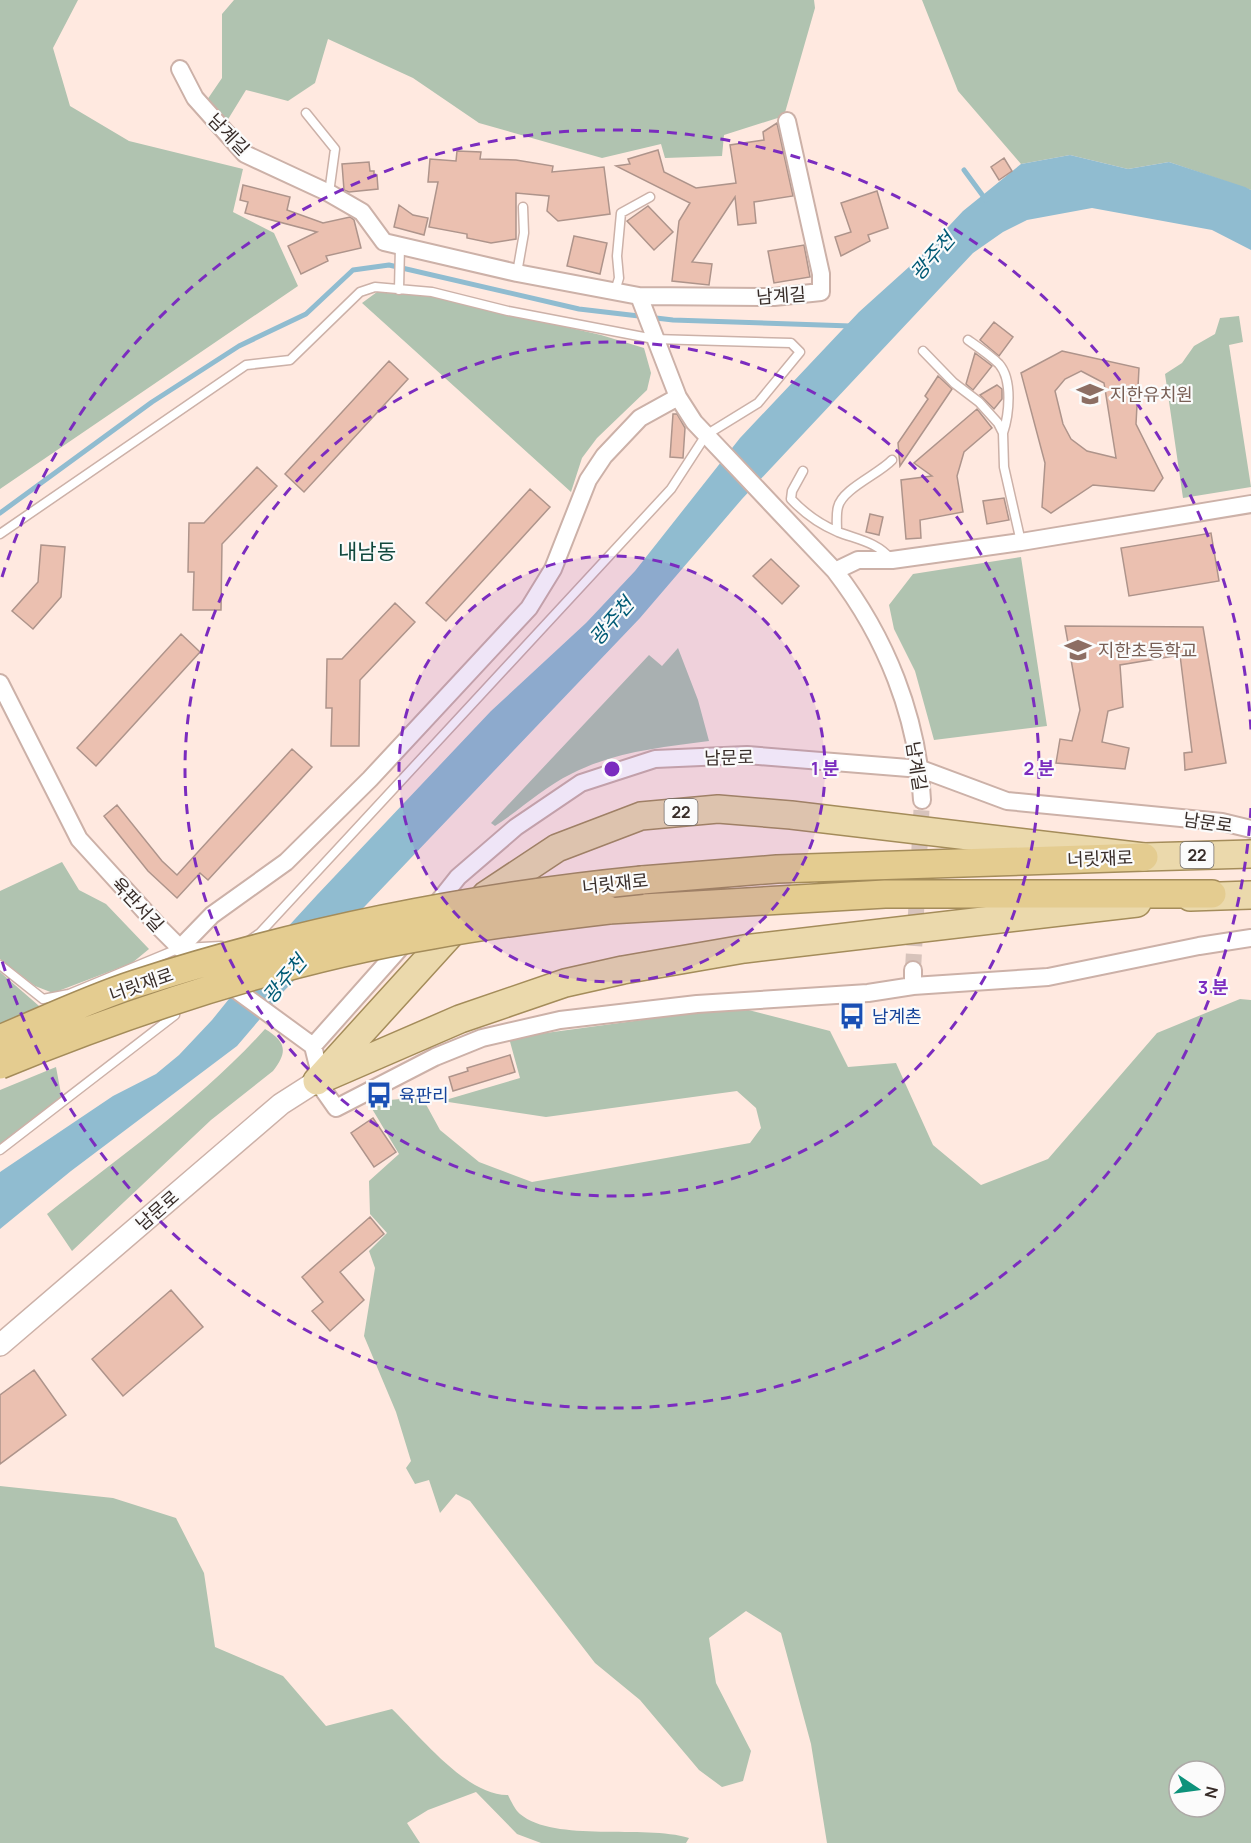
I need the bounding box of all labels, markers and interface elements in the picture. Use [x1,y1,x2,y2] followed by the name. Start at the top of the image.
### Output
[203,108,255,160] street label: 남계길
[904,224,962,286] water label: 광주천
[755,281,807,309] street label: 남계길
[1075,379,1105,409] school or university icon: 지한유치원
[1110,382,1193,406] place label: 지한유치원
[338,537,396,565] district label: 내남동
[583,589,641,651] water label: 광주천
[1063,635,1093,665] school or university icon: 지한초등학교
[1098,638,1197,662] place label: 지한초등학교
[901,740,933,792] street label: 남계길
[704,745,754,769] street label: 남문로
[811,756,839,780] text: 1 분
[1024,756,1055,780] text: 2 분
[602,759,622,779] centre of rings
[664,799,698,825] road number: 22
[1182,807,1234,837] street label: 남문로
[1180,842,1214,868] road number: 22
[1066,845,1134,871] street label: 너릿재로
[581,868,649,898] street label: 너릿재로
[107,872,169,936] street label: 육판서길
[256,947,314,1009] water label: 광주천
[106,962,176,1006] street label: 너릿재로
[1198,975,1229,999] text: 3 분
[837,1001,867,1031] bus stop icon: 남계촌
[872,1004,922,1028] place label: 남계촌
[364,1080,394,1110] bus stop icon: 육판리
[399,1083,449,1107] place label: 육판리
[130,1185,184,1235] street label: 남문로
[1167,1759,1227,1819] north arrow
[1200,1784,1224,1800] text: N

